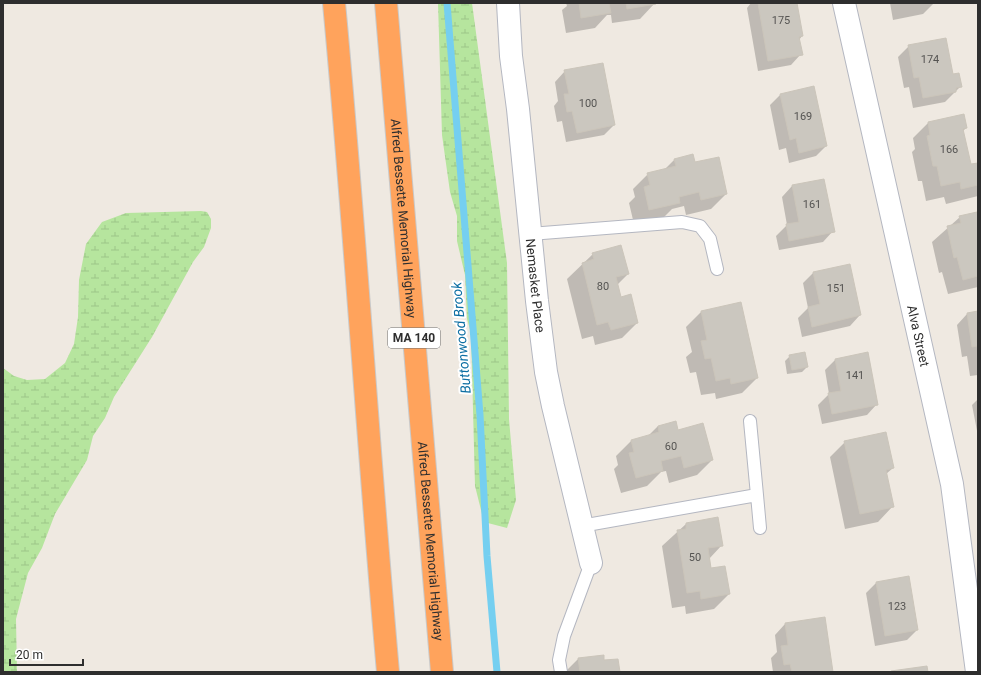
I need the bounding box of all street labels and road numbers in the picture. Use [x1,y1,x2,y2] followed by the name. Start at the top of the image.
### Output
[388,118,419,319] street label: Alfred Bessette Memorial Highway
[523,238,548,334] street label: Nemasket Place
[904,304,932,368] street label: Alva Street
[388,328,440,348] road number: MA 140
[415,441,446,641] street label: Alfred Bessette Memorial Highway

